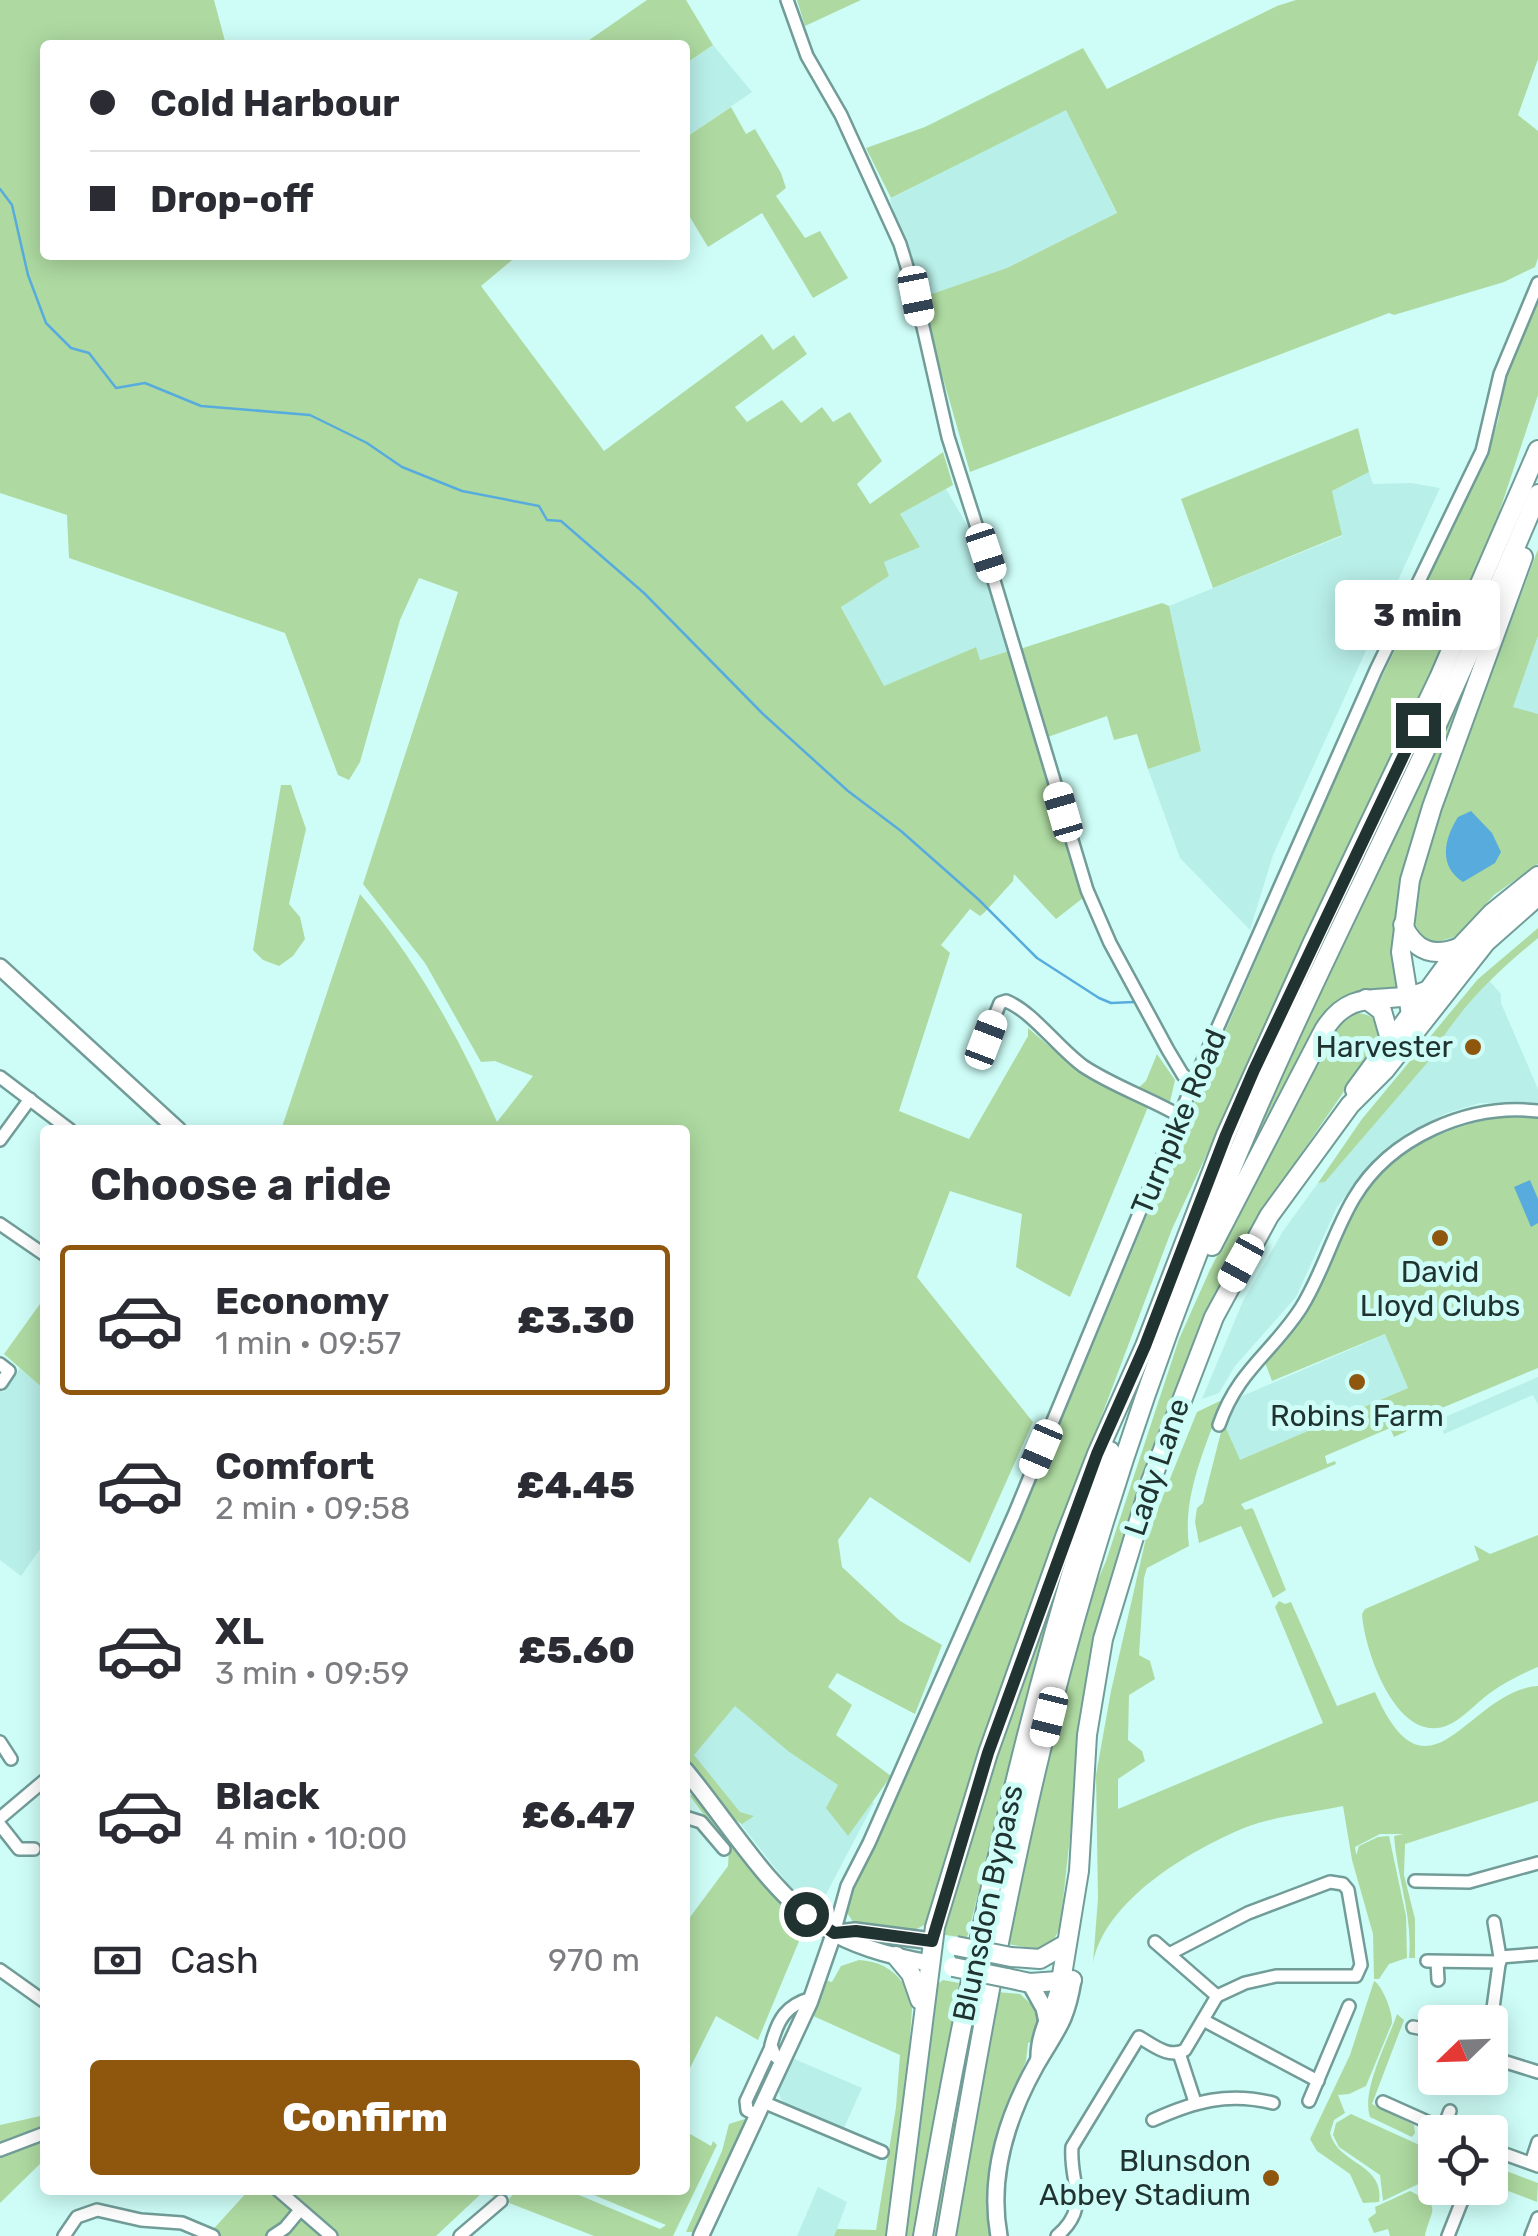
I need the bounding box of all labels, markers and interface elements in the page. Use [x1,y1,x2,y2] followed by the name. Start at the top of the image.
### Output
[150,80,400,126] text: Cold Harbour
[150,176,313,222] text: Drop-off
[896,264,936,328] car
[962,520,1010,586] car
[1336,580,1500,650] callout: 3 min
[1373,596,1462,634] text: 3 min
[1396,703,1441,748] route end
[1040,779,1086,845] car
[961,1007,1011,1073] car
[1124,1024,1234,1220] street label: Turnpike Road
[1316,1029,1454,1065] place label: Harvester
[1462,1036,1484,1058] marker: Harvester
[90,1158,392,1211] text: Choose a ride
[1429,1227,1451,1249] marker: David Lloyd Clubs
[1213,1229,1269,1297] car
[1360,1254,1520,1324] place label: David Lloyd Clubs
[95,1275,185,1365] icon: car
[215,1278,389,1324] text: Economy
[517,1297,635,1343] text: £3.30
[215,1324,401,1362] text: 1 min · 09:57
[1346,1371,1368,1393] marker: Robins Farm
[1117,1394,1197,1540] street label: Lady Lane
[1270,1398,1444,1434] place label: Robins Farm
[1015,1416,1067,1482] car
[95,1440,185,1530] icon: car
[215,1443,374,1489] text: Comfort
[517,1462,635,1508] text: £4.45
[215,1489,410,1527] text: 2 min · 09:58
[95,1605,185,1695] icon: car
[215,1608,264,1654] text: XL
[518,1627,635,1673] text: £5.60
[215,1654,409,1692] text: 3 min · 09:59
[1027,1684,1071,1750] car
[95,1770,185,1860] icon: car
[215,1773,320,1819] text: Black
[945,1781,1031,2025] street label: Blunsdon Bypass
[522,1792,635,1838] text: £6.47
[215,1819,407,1857] text: 4 min · 10:00
[784,1892,829,1937] route start
[90,1933,145,1988] icon: cash
[170,1937,259,1983] text: Cash
[548,1941,640,1979] text: 970 m
[1418,2005,1508,2095] north arrow
[1418,2005,1508,2205] map controls
[90,2060,640,2175] button: Confirm
[1418,2115,1508,2205] button: locate
[1039,2143,1251,2213] place label: Blunsdon Abbey Stadium
[1260,2167,1282,2189] marker: Blunsdon Abbey Stadium

